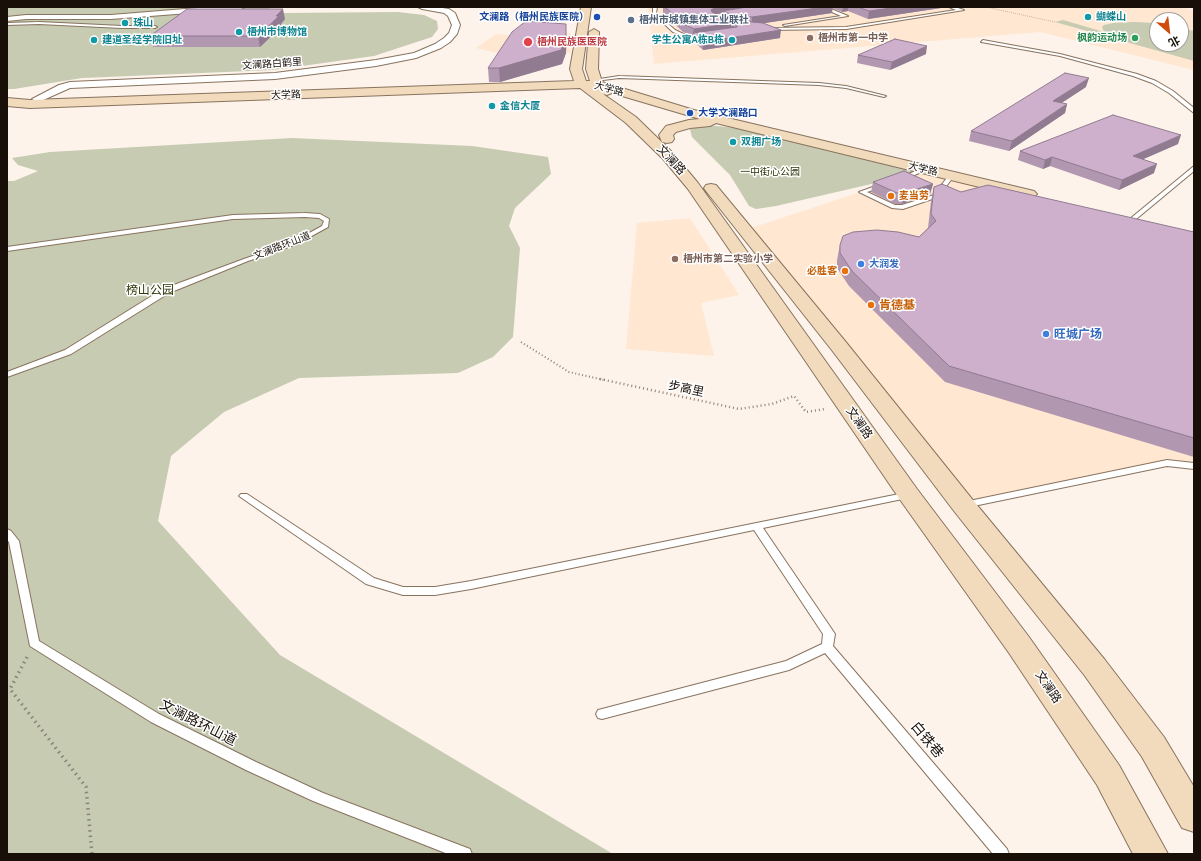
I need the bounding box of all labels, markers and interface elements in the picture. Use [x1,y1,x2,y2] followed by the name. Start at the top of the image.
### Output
[479,11,589,23] place label: 文澜路（梧州民族医院）
[1096,11,1126,23] place label: 蝴蝶山
[592,12,602,22] marker: 文澜路（梧州民族医院）
[1083,12,1093,22] marker: 蝴蝶山
[1149,12,1189,52] north arrow
[639,14,749,26] place label: 梧州市城镇集体工业联社
[626,15,636,25] marker: 梧州市城镇集体工业联社
[133,17,153,29] place label: 珠山
[120,18,130,28] marker: 珠山
[247,26,307,38] place label: 梧州市博物馆
[234,27,244,37] marker: 梧州市博物馆
[818,32,888,44] place label: 梧州市第一中学
[1077,32,1127,44] place label: 枫韵运动场
[805,33,815,43] marker: 梧州市第一中学
[1130,33,1140,43] marker: 枫韵运动场
[1166,33,1182,50] text: 北
[102,34,182,46] place label: 建道圣经学院旧址
[651,34,724,46] place label: 学生公寓A栋B栋
[89,35,99,45] marker: 建道圣经学院旧址
[727,35,737,45] marker: 学生公寓A栋B栋
[522,36,534,48] marker: 梧州民族医医院
[537,36,607,48] place label: 梧州民族医医院
[242,56,302,72] street label: 文澜路白鹤里
[593,79,625,99] street label: 大学路
[271,88,301,102] street label: 大学路
[500,100,540,112] place label: 金信大厦
[487,101,497,111] marker: 金信大厦
[698,107,758,119] place label: 大学文澜路口
[685,108,695,118] marker: 大学文澜路口
[741,136,781,148] place label: 双拥广场
[728,137,738,147] marker: 双拥广场
[653,142,689,178] street label: 文澜路
[907,160,939,178] street label: 大学路
[740,166,800,178] park label: 一中街心公园
[899,190,929,202] place label: 麦当劳
[886,191,896,201] marker: 麦当劳
[252,230,312,262] street label: 文澜路环山道
[683,253,773,265] place label: 梧州市第二实验小学
[670,254,680,264] marker: 梧州市第二实验小学
[869,258,899,270] place label: 大润发
[856,259,866,269] marker: 大润发
[807,265,837,277] place label: 必胜客
[840,266,850,276] marker: 必胜客
[126,283,174,297] park label: 榜山公园
[879,298,915,312] place label: 肯德基
[866,300,876,310] marker: 肯德基
[1054,327,1102,341] place label: 旺城广场
[1041,329,1051,339] marker: 旺城广场
[667,378,705,400] street label: 步高里
[843,404,875,442] street label: 文澜路
[1032,668,1064,706] street label: 文澜路
[157,696,239,750] street label: 文澜路环山道
[907,719,947,761] street label: 白铁巷

